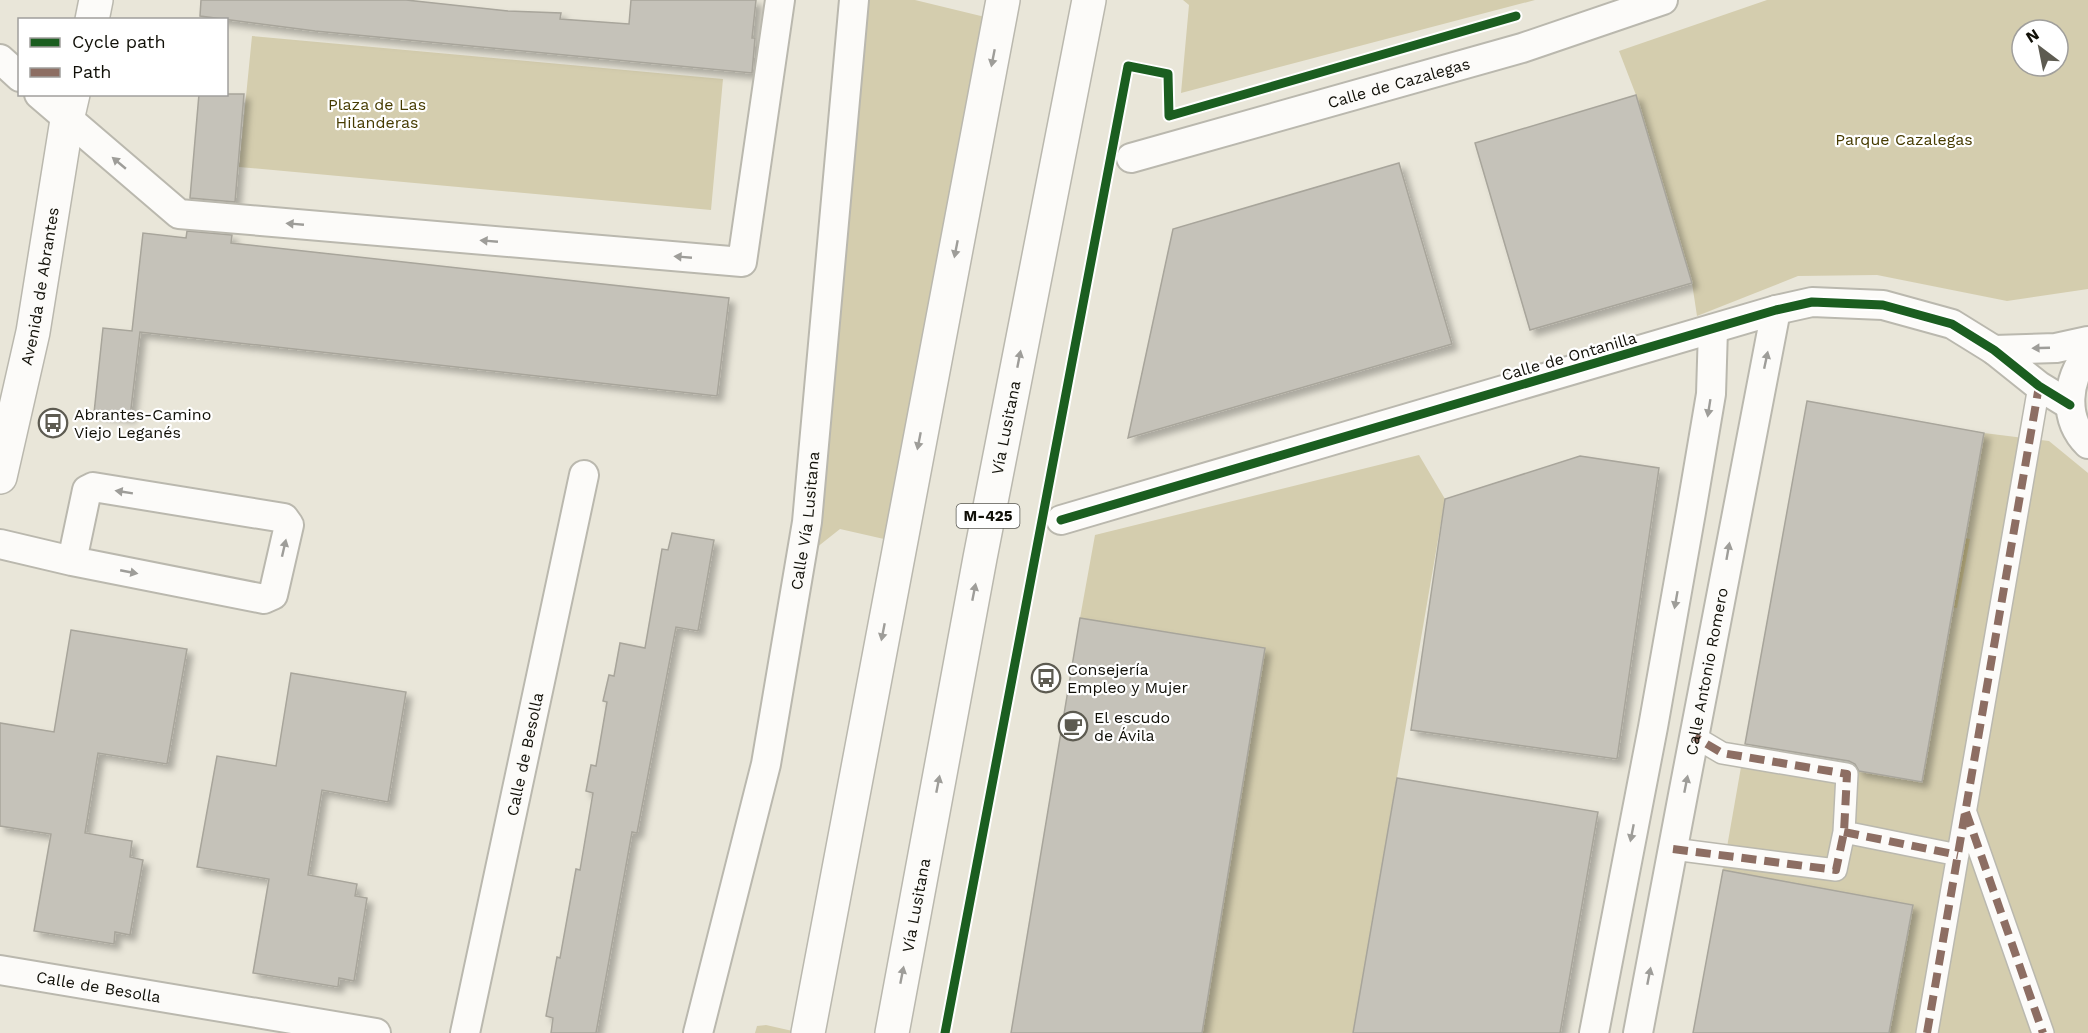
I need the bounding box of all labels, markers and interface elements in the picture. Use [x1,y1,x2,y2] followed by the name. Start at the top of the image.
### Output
[18,18,228,96] legend
[2010,18,2070,78] north arrow
[2022,25,2042,47] text: N
[72,31,166,52] text: Cycle path
[988,48,997,67] one-way arrow
[1325,54,1472,112] street label: Calle de Cazalegas
[72,61,112,82] text: Path
[328,95,426,132] park label: Plaza de Las Hilanderas
[1835,130,1973,149] park label: Parque Cazalegas
[111,157,127,170] one-way arrow
[17,206,63,367] street label: Avenida de Abrantes
[285,219,304,229] one-way arrow
[480,236,499,245] one-way arrow
[951,240,960,259] one-way arrow
[674,252,693,262] one-way arrow
[1499,328,1639,385] street label: Calle de Ontanilla
[2032,344,2051,353] one-way arrow
[1015,350,1024,369] one-way arrow
[1762,350,1771,369] one-way arrow
[987,379,1024,476] street label: Vía Lusitana
[1704,399,1713,418] one-way arrow
[74,405,211,442] place label: Abrantes-Camino Viejo Leganés
[37,407,69,439] bus stop icon: Abrantes-Camino Viejo Leganés
[915,431,924,450] one-way arrow
[787,451,823,591] street label: Calle Vía Lusitana
[114,487,133,496] one-way arrow
[956,504,1020,528] road number: M-425
[280,539,289,558] one-way arrow
[1724,541,1733,560] one-way arrow
[120,568,139,577] one-way arrow
[970,582,979,601] one-way arrow
[1682,586,1732,757] street label: Calle Antonio Romero
[1671,591,1680,610] one-way arrow
[878,623,887,642] one-way arrow
[1067,660,1188,697] place label: Consejería Empleo y Mujer
[1030,662,1062,694] bus stop icon: Consejería Empleo y Mujer
[503,691,547,818] street label: Calle de Besolla
[1094,708,1170,745] place label: El escudo de Ávila
[1057,710,1089,742] cafe icon: El escudo de Ávila
[934,774,943,793] one-way arrow
[1682,774,1691,793] one-way arrow
[1627,824,1636,843] one-way arrow
[898,857,934,954] street label: Vía Lusitana
[898,966,907,985] one-way arrow
[1645,966,1654,985] one-way arrow
[35,967,162,1007] street label: Calle de Besolla

